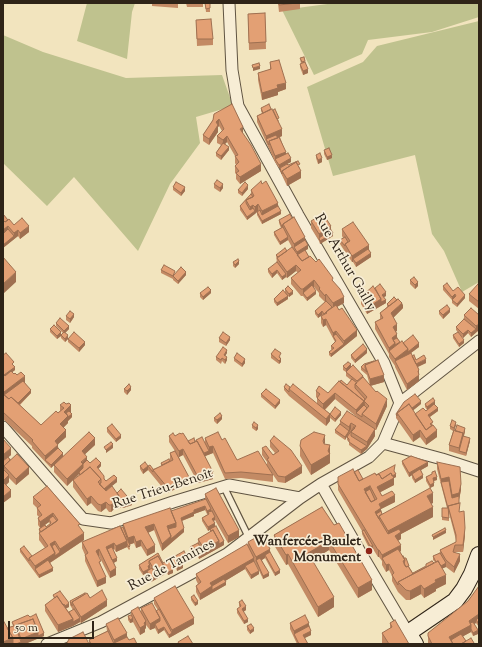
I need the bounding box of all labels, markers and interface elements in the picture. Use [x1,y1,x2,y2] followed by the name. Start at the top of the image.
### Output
[309,211,379,315] street label: Rue Arthur Gailly
[111,466,215,514] street label: Rue Trieu-Benoît
[253,535,361,568] place label: Wanfercée-Baulet Monument
[126,536,218,596] street label: Rue de Tamines
[364,546,374,556] marker: Wanfercée-Baulet Monument
[10,613,96,639] scale bar
[15,619,38,637] text: 50 m

